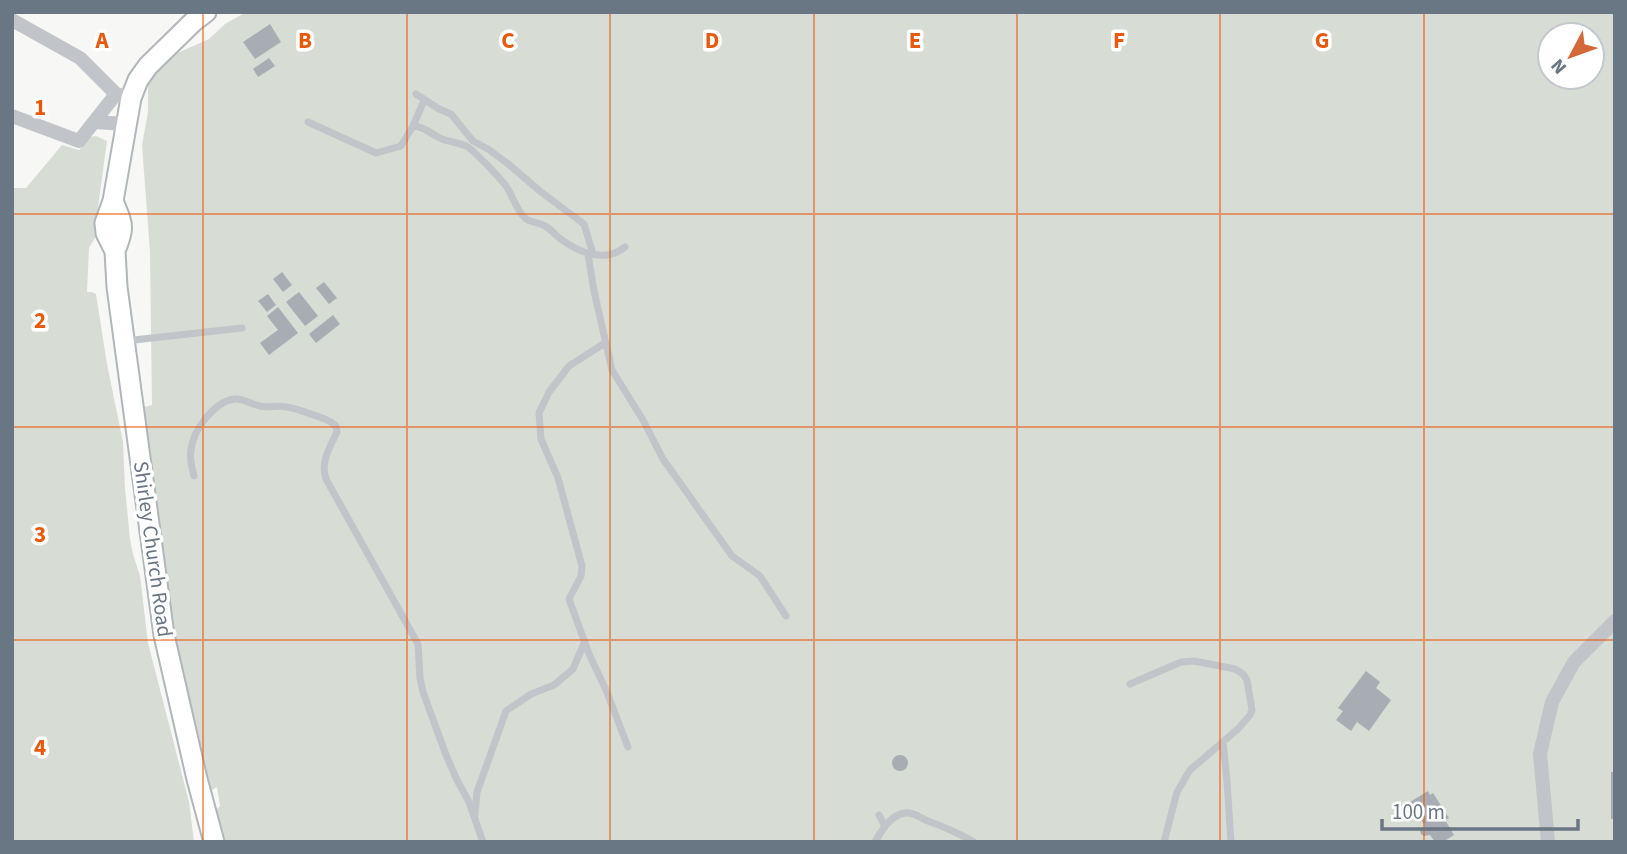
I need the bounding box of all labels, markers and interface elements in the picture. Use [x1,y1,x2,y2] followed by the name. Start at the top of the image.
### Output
[1536,21,1606,91] north arrow
[94,24,109,57] text: A
[298,24,312,57] text: B
[501,24,515,57] text: C
[705,24,719,57] text: D
[909,24,921,57] text: E
[1113,24,1125,57] text: F
[1315,24,1329,57] text: G
[1545,53,1574,80] text: N
[34,91,46,124] text: 1
[34,304,46,337] text: 2
[126,459,180,639] street label: Shirley Church Road
[34,518,46,551] text: 3
[34,731,46,764] text: 4
[1382,788,1578,832] scale bar
[1392,797,1445,827] text: 100 m

